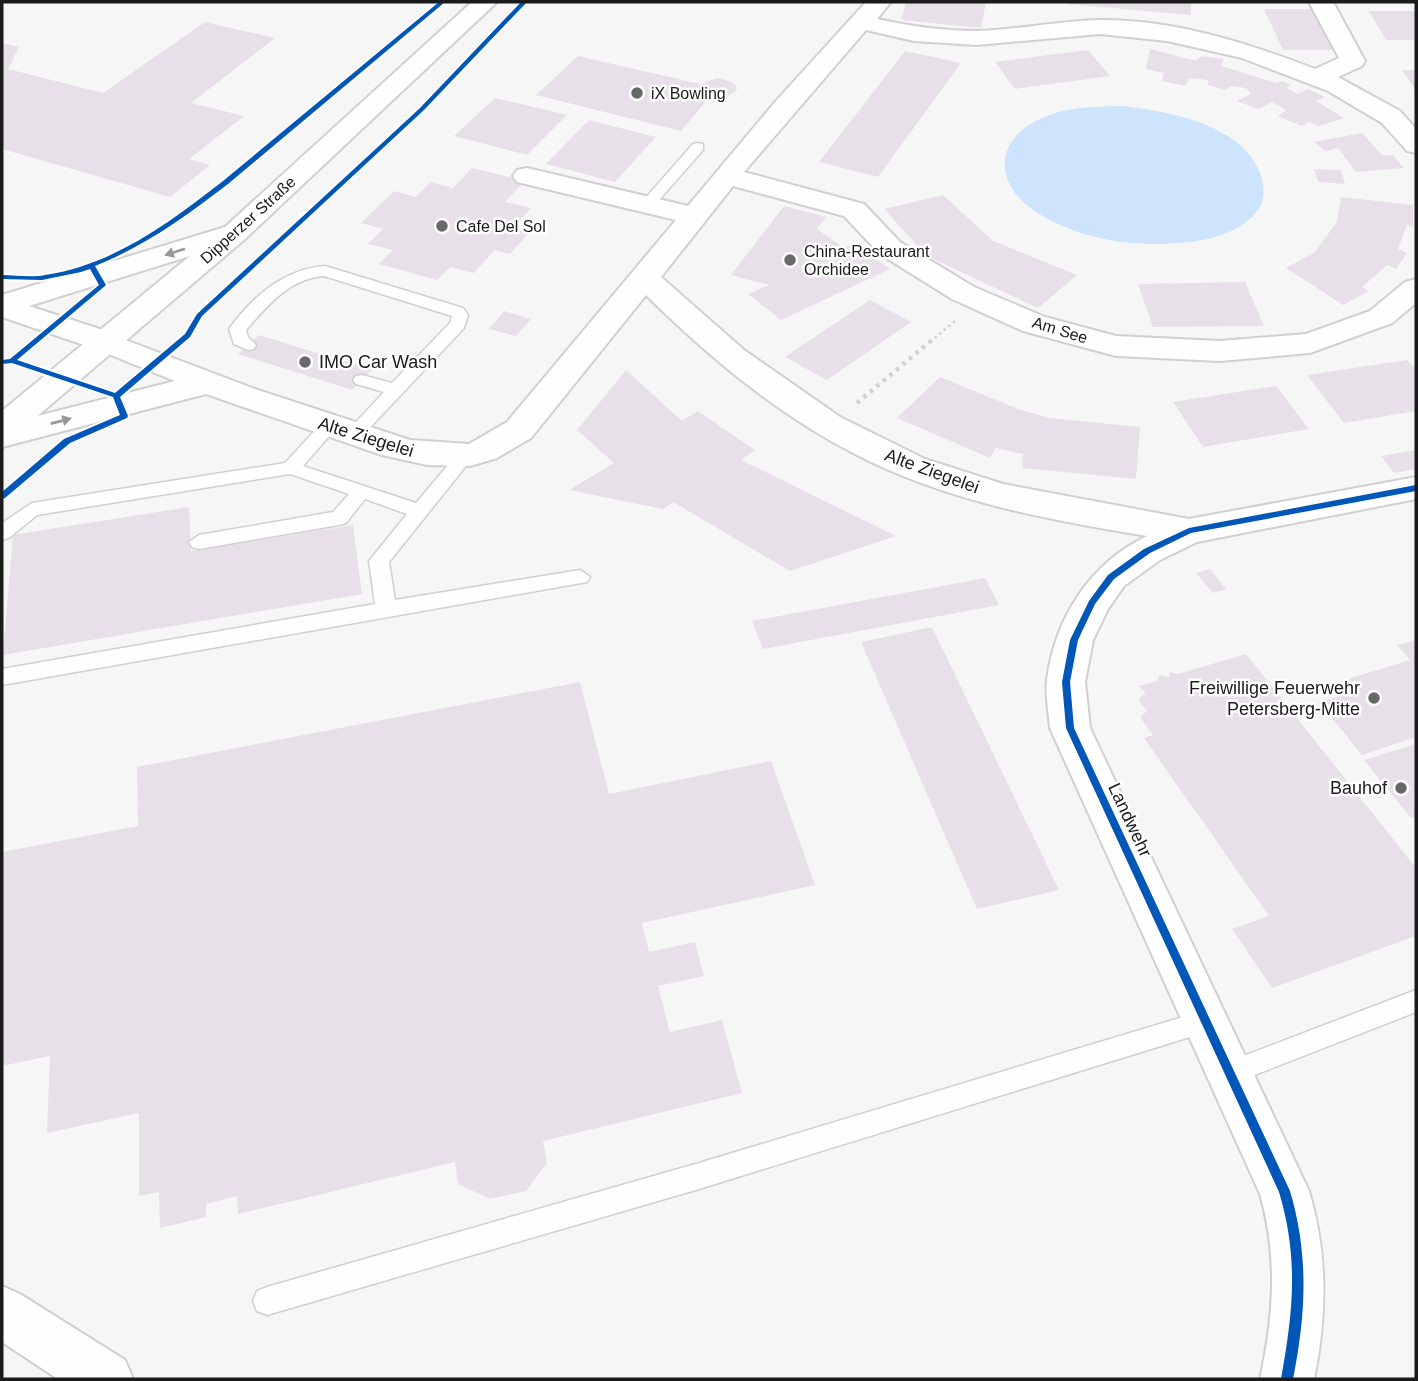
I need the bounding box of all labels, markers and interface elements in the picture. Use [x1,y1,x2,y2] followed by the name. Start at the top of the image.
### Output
[629,85,645,101] marker: iX Bowling
[651,85,726,102] place label: iX Bowling
[197,173,299,267] street label: Dipperzer Straße
[434,218,450,234] marker: Cafe Del Sol
[456,218,546,235] place label: Cafe Del Sol
[804,243,930,278] place label: China-Restaurant Orchidee
[164,247,185,258] one-way arrow
[782,252,798,268] marker: China-Restaurant Orchidee
[1030,314,1090,346] street label: Am See
[319,352,437,372] place label: IMO Car Wash
[297,354,313,370] marker: IMO Car Wash
[316,413,416,461] street label: Alte Ziegelei
[51,415,73,426] one-way arrow
[882,445,982,497] street label: Alte Ziegelei
[1189,678,1360,719] place label: Freiwillige Feuerwehr Petersberg-Mitte
[1366,690,1382,706] marker: Freiwillige Feuerwehr Petersberg-Mitte
[1330,778,1388,798] place label: Bauhof
[1104,780,1156,860] street label: Landwehr
[1393,780,1409,796] marker: Bauhof

